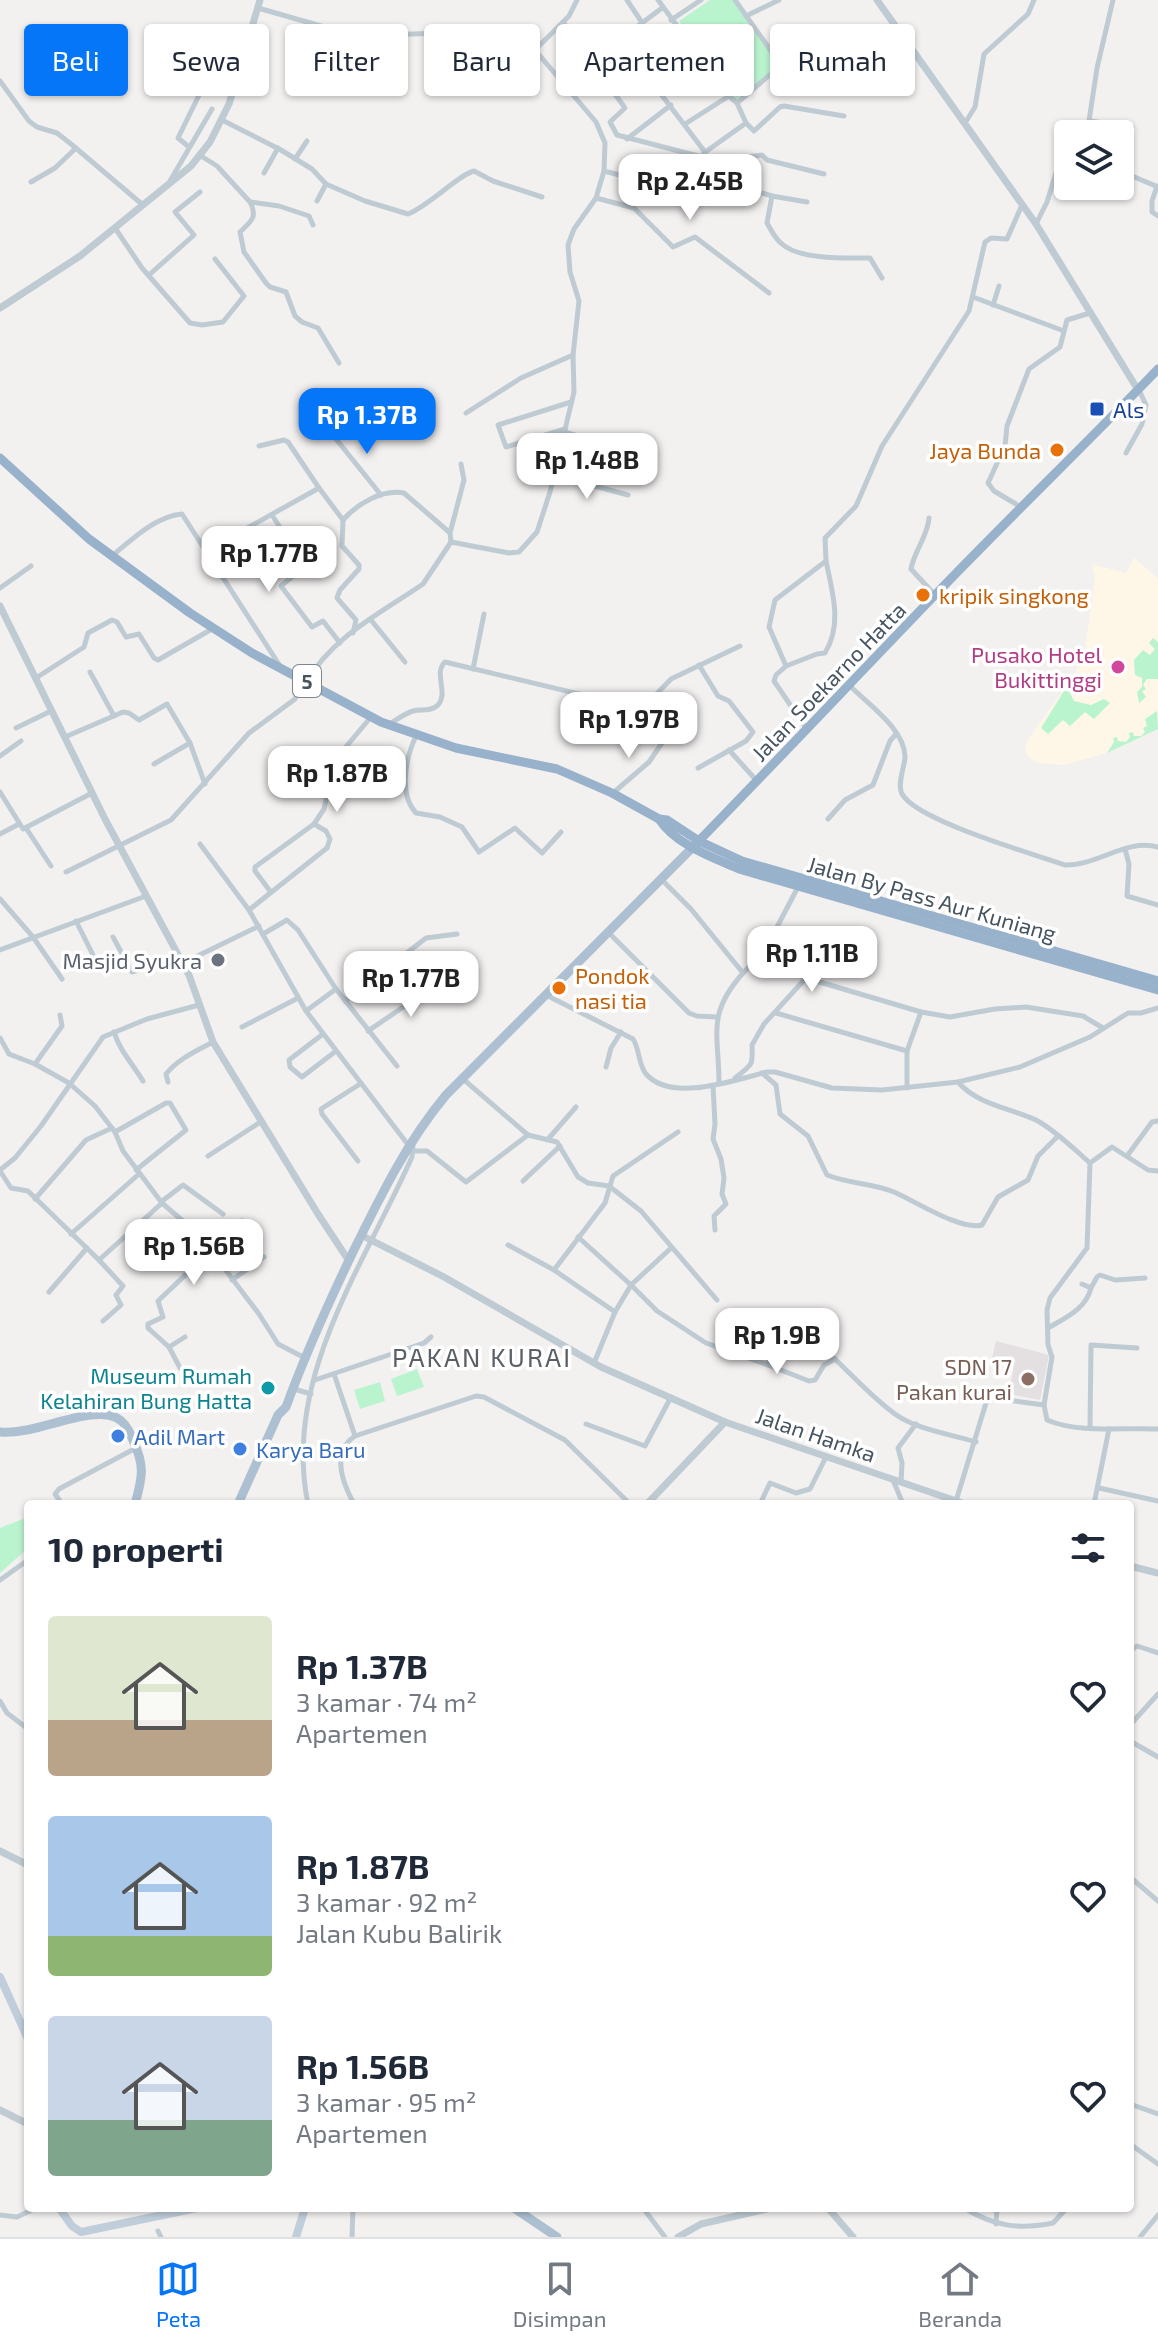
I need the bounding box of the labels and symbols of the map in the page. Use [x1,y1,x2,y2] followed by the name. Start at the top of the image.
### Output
[607,154,773,222] pin: Rp 2.45B
[284,388,450,456] pin: Rp 1.37B
[1113,396,1144,422] place label: Als
[1088,400,1106,418] marker: Als
[504,433,670,501] pin: Rp 1.48B
[929,437,1041,463] place label: Jaya Bunda
[1048,441,1066,459] marker: Jaya Bunda
[186,526,352,594] pin: Rp 1.77B
[939,582,1089,608] place label: kripik singkong
[914,586,932,604] marker: kripik singkong
[746,596,910,766] street label: Jalan Soekarno Hatta
[971,641,1102,692] place label: Pusako Hotel Bukittinggi
[1109,658,1127,676] marker: Pusako Hotel Bukittinggi
[293,665,321,697] road number: 5
[546,692,712,760] pin: Rp 1.97B
[254,746,420,814] pin: Rp 1.87B
[805,850,1059,946] street label: Jalan By Pass Aur Kuniang
[729,926,895,994] pin: Rp 1.11B
[63,947,202,974] place label: Masjid Syukra
[209,951,227,969] marker: Masjid Syukra
[328,951,494,1019] pin: Rp 1.77B
[575,962,649,1013] place label: Pondok nasi tia
[550,979,568,997] marker: Pondok nasi tia
[111,1219,277,1287] pin: Rp 1.56B
[703,1308,851,1376] pin: Rp 1.9B
[392,1341,572,1372] district label: PAKAN KURAI
[896,1353,1012,1404] place label: SDN 17 Pakan kurai
[40,1362,252,1413] place label: Museum Rumah Kelahiran Bung Hatta
[1019,1370,1037,1388] marker: SDN 17 Pakan kurai
[259,1379,277,1397] marker: Museum Rumah Kelahiran Bung Hatta
[753,1401,879,1467] street label: Jalan Hamka
[134,1423,225,1449] place label: Adil Mart
[109,1427,127,1445] marker: Adil Mart
[256,1436,366,1462] place label: Karya Baru
[231,1440,249,1458] marker: Karya Baru

